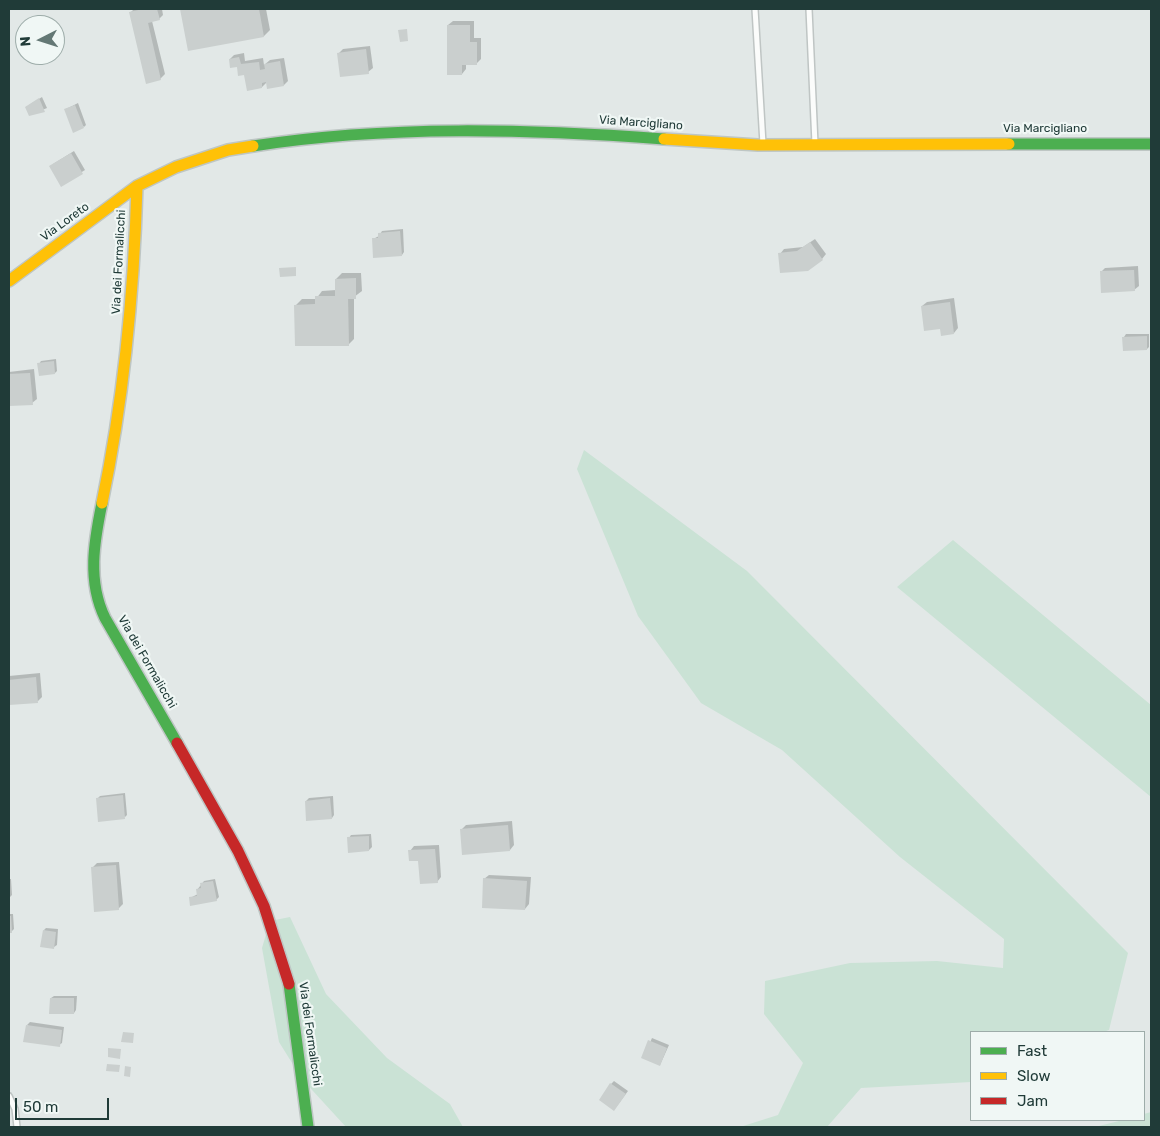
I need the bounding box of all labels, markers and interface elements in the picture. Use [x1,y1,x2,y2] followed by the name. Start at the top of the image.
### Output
[15,15,65,65] north arrow
[17,36,34,47] text: N
[599,113,683,133] street label: Via Marcigliano
[1003,122,1087,136] street label: Via Marcigliano
[38,200,92,244] street label: Via Loreto
[109,209,129,315] street label: Via dei Formalicchi
[115,613,179,711] street label: Via dei Formalicchi
[296,981,324,1087] street label: Via dei Formalicchi
[970,1031,1145,1121] legend
[1017,1042,1047,1060] text: Fast
[1017,1067,1050,1085] text: Slow
[18,1088,111,1120] scale bar
[1017,1092,1048,1110] text: Jam
[23,1098,58,1116] text: 50 m

